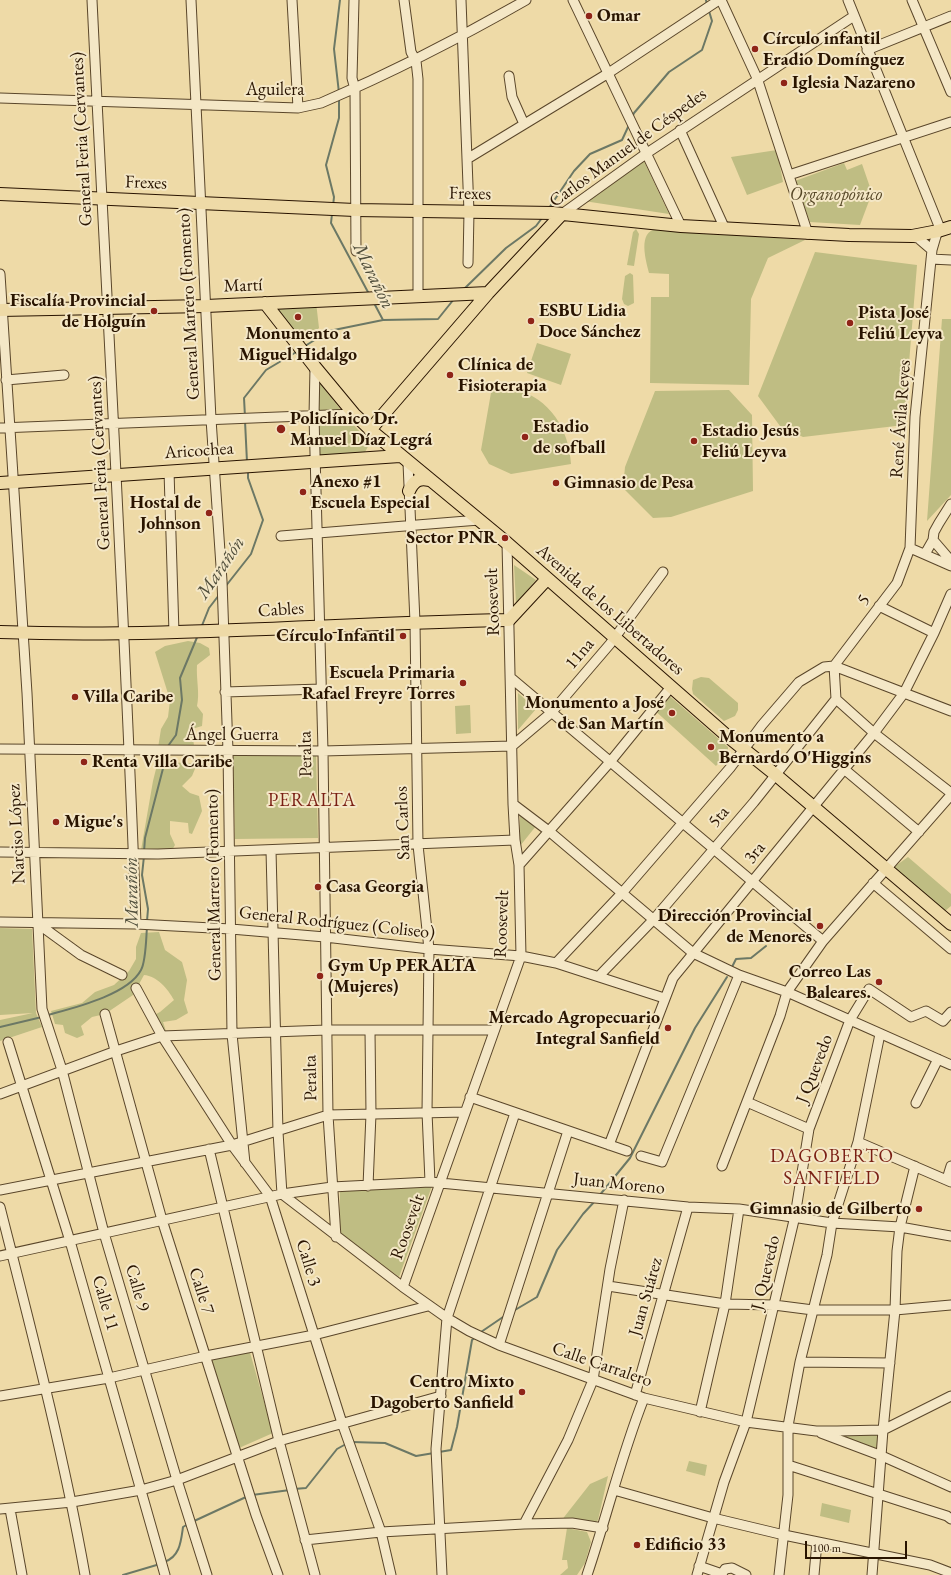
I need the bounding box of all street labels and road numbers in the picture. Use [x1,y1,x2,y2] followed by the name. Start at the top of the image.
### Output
[67,51,97,227] street label: General Feria (Cervantes)
[246,79,304,101] street label: Aguilera
[545,84,711,212] street label: Carlos Manuel de Céspedes
[125,171,167,195] street label: Frexes
[449,183,491,205] street label: Frexes
[173,207,205,401] street label: General Marrero (Fomento)
[223,275,263,297] street label: Martí
[886,359,916,479] street label: René Ávila Reyes
[85,375,115,551] street label: General Feria (Cervantes)
[164,438,234,464] street label: Aricochea
[532,540,688,680] street label: Avenida de los Libertadores
[481,568,505,636] street label: Roosevelt
[853,590,875,610] street label: 5
[257,598,305,622] street label: Cables
[561,634,599,674] street label: 11na
[185,724,279,746] street label: Ángel Guerra
[295,731,317,777] street label: Peralta
[4,783,30,885] street label: Narciso López
[391,786,415,860] street label: San Carlos
[202,789,226,981] street label: General Marrero (Fomento)
[704,802,734,832] street label: 5ta
[740,838,770,868] street label: 3ra
[490,890,514,958] street label: Roosevelt
[238,902,436,944] street label: General Rodríguez (Coliseo)
[792,1031,838,1107] street label: J Quevedo
[300,1055,322,1101] street label: Peralta
[572,1168,666,1200] street label: Juan Moreno
[386,1191,430,1263] street label: Roosevelt
[747,1233,785,1313] street label: J. Quevedo
[291,1237,325,1289] street label: Calle 3
[624,1255,668,1339] street label: Juan Suárez
[120,1262,154,1314] street label: Calle 9
[183,1265,219,1317] street label: Calle 7
[87,1273,123,1333] street label: Calle 11
[549,1338,655,1392] street label: Calle Carralero

